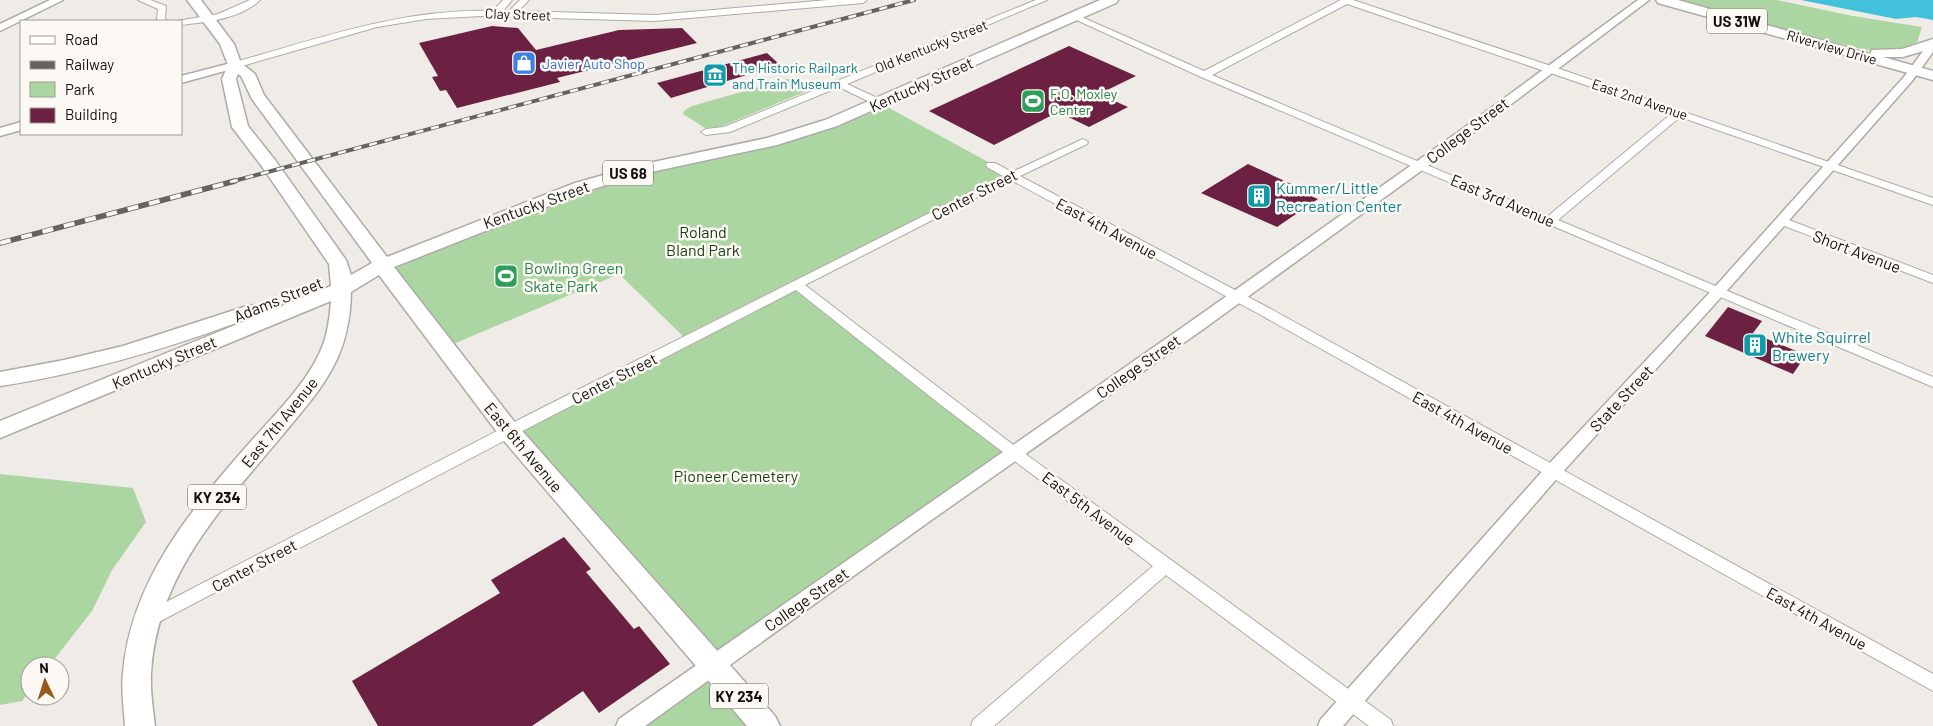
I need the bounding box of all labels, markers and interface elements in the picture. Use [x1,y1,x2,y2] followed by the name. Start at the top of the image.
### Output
[485,4,551,24] street label: Clay Street
[1707,8,1767,34] road number: US 31W
[872,16,990,76] street label: Old Kentucky Street
[20,20,182,135] legend
[1785,26,1879,68] street label: Riverview Drive
[65,30,98,48] text: Road
[511,50,537,76] shop icon: Javier Auto Shop
[866,53,976,115] street label: Kentucky Street
[65,55,114,73] text: Railway
[542,55,645,72] place label: Javier Auto Shop
[732,59,858,92] place label: The Historic Railpark and Train Museum
[702,62,728,88] museum icon: The Historic Railpark and Train Museum
[1590,75,1690,123] street label: East 2nd Avenue
[65,80,95,98] text: Park
[1050,85,1118,118] place label: F.O. Moxley Center
[1020,88,1046,114] sports icon: F.O. Moxley Center
[1422,93,1512,167] street label: College Street
[65,105,118,123] text: Building
[603,160,653,186] road number: US 68
[928,164,1020,224] street label: Center Street
[1448,170,1558,230] street label: East 3rd Avenue
[480,176,592,232] street label: Kentucky Street
[1276,178,1402,215] place label: Kummer/Little Recreation Center
[1246,183,1272,209] building icon: Kummer/Little Recreation Center
[1053,193,1161,263] street label: East 4th Avenue
[666,222,740,259] park label: Roland Bland Park
[1810,226,1904,276] street label: Short Avenue
[524,258,623,295] place label: Bowling Green Skate Park
[493,263,519,289] sports icon: Bowling Green Skate Park
[231,273,325,325] street label: Adams Street
[1772,327,1871,364] place label: White Squirrel Brewery
[1092,330,1184,402] street label: College Street
[109,331,219,393] street label: Kentucky Street
[1742,332,1768,358] building icon: White Squirrel Brewery
[568,348,660,408] street label: Center Street
[1585,361,1657,435] street label: State Street
[237,373,321,471] street label: East 7th Avenue
[1409,387,1517,457] street label: East 4th Avenue
[481,398,567,496] street label: East 6th Avenue
[674,466,799,485] park label: Pioneer Cemetery
[1039,467,1139,549] street label: East 5th Avenue
[188,484,246,510] road number: KY 234
[208,535,300,595] street label: Center Street
[760,563,852,635] street label: College Street
[1763,583,1871,653] street label: East 4th Avenue
[20,656,70,706] north arrow
[39,659,49,676] text: N
[710,684,768,708] road number: KY 234

